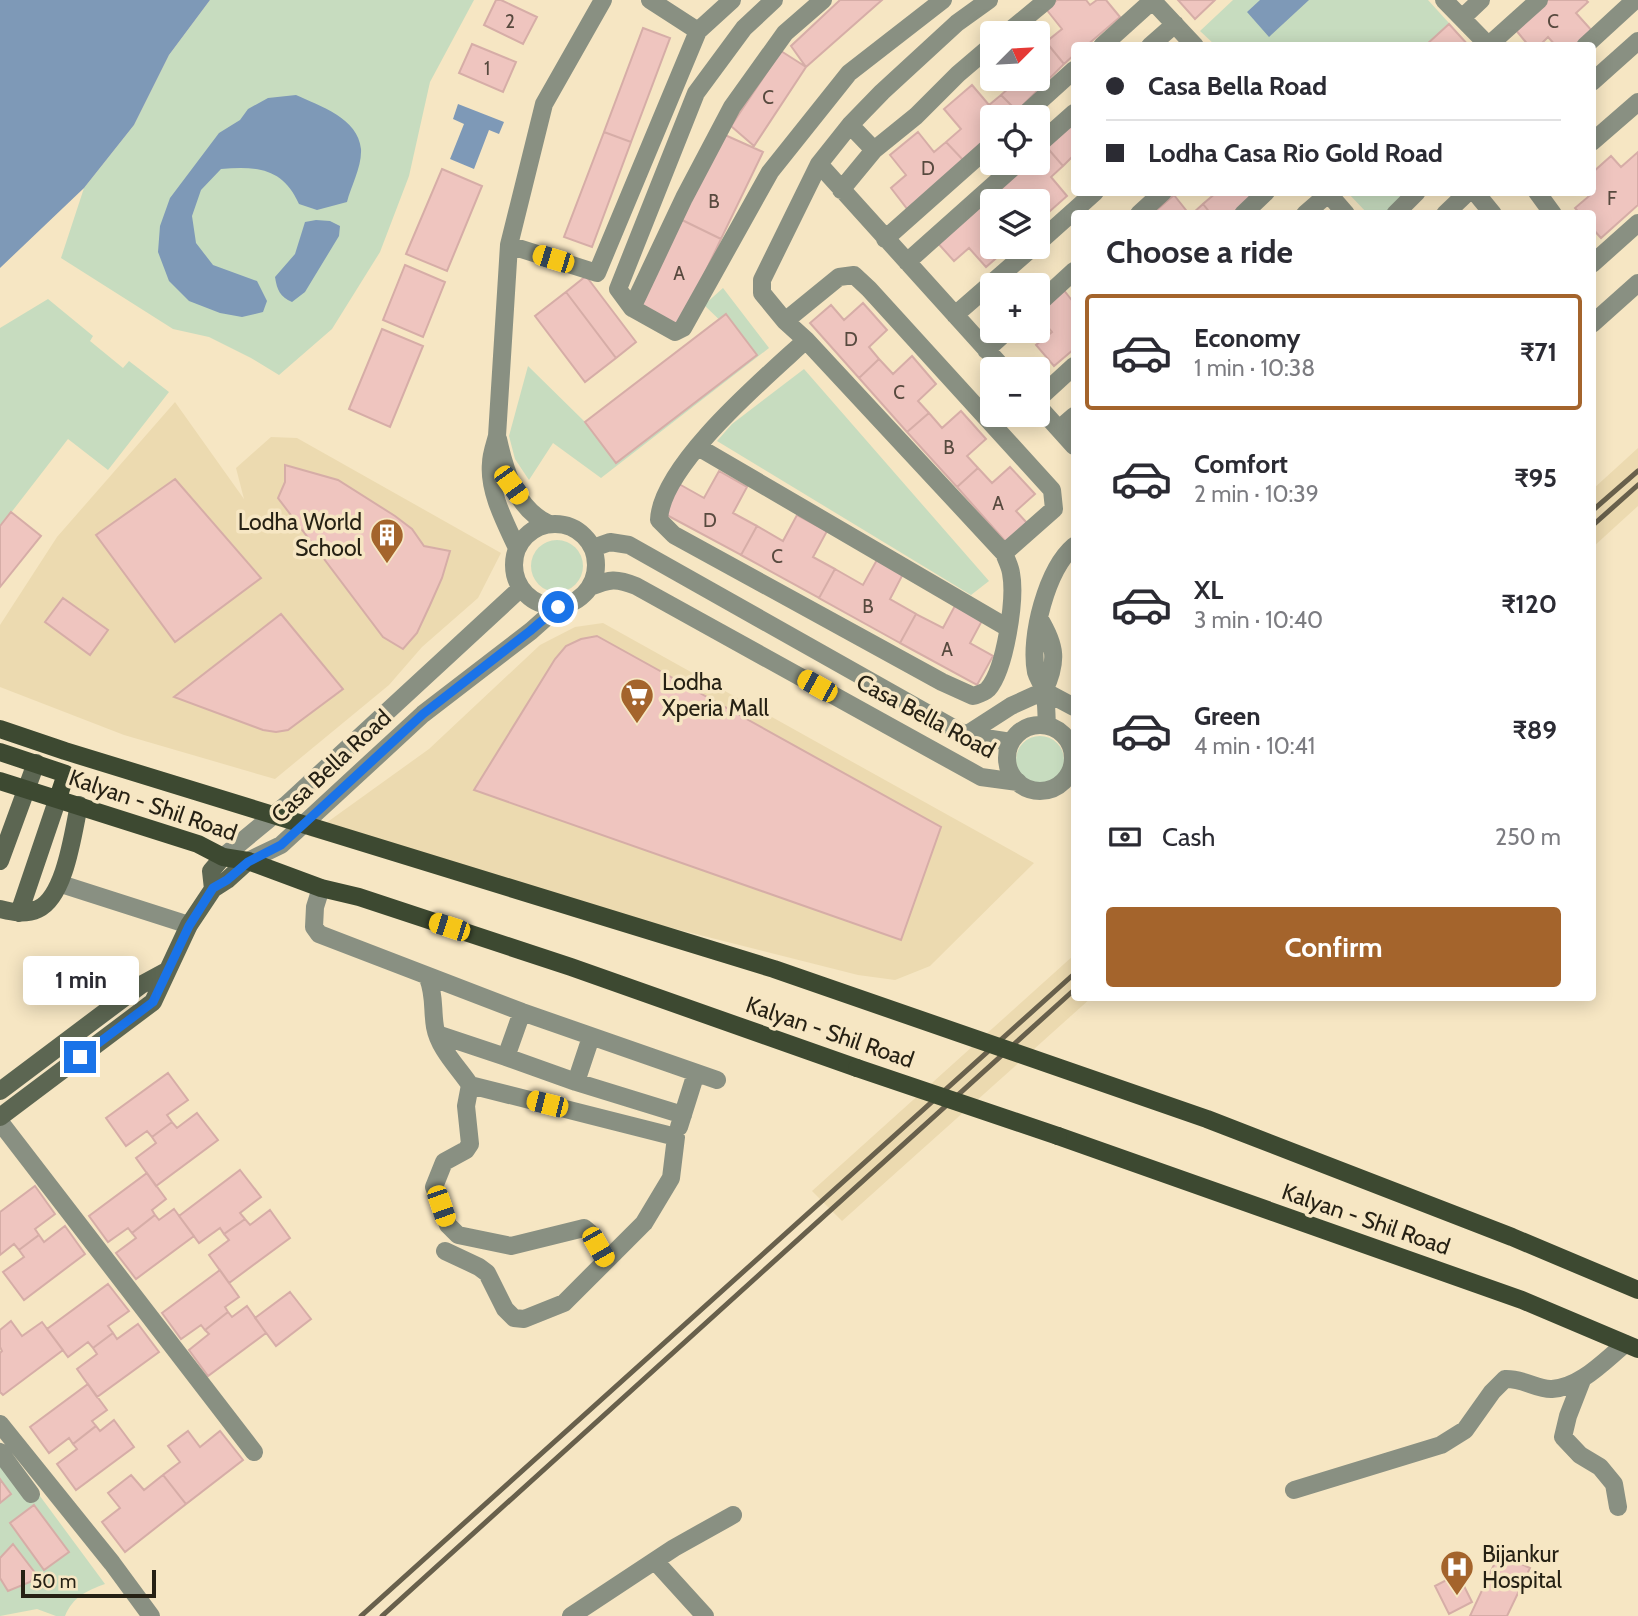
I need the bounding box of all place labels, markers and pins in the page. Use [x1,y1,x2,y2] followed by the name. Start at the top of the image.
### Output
[238,508,363,562] place label: Lodha World School
[368,516,406,565] building icon: Lodha World School
[662,668,770,722] place label: Lodha Xperia Mall
[618,676,656,725] supermarket icon: Lodha Xperia Mall
[1482,1540,1563,1594] place label: Bijankur Hospital
[1438,1548,1476,1597] hospital icon: Bijankur Hospital

